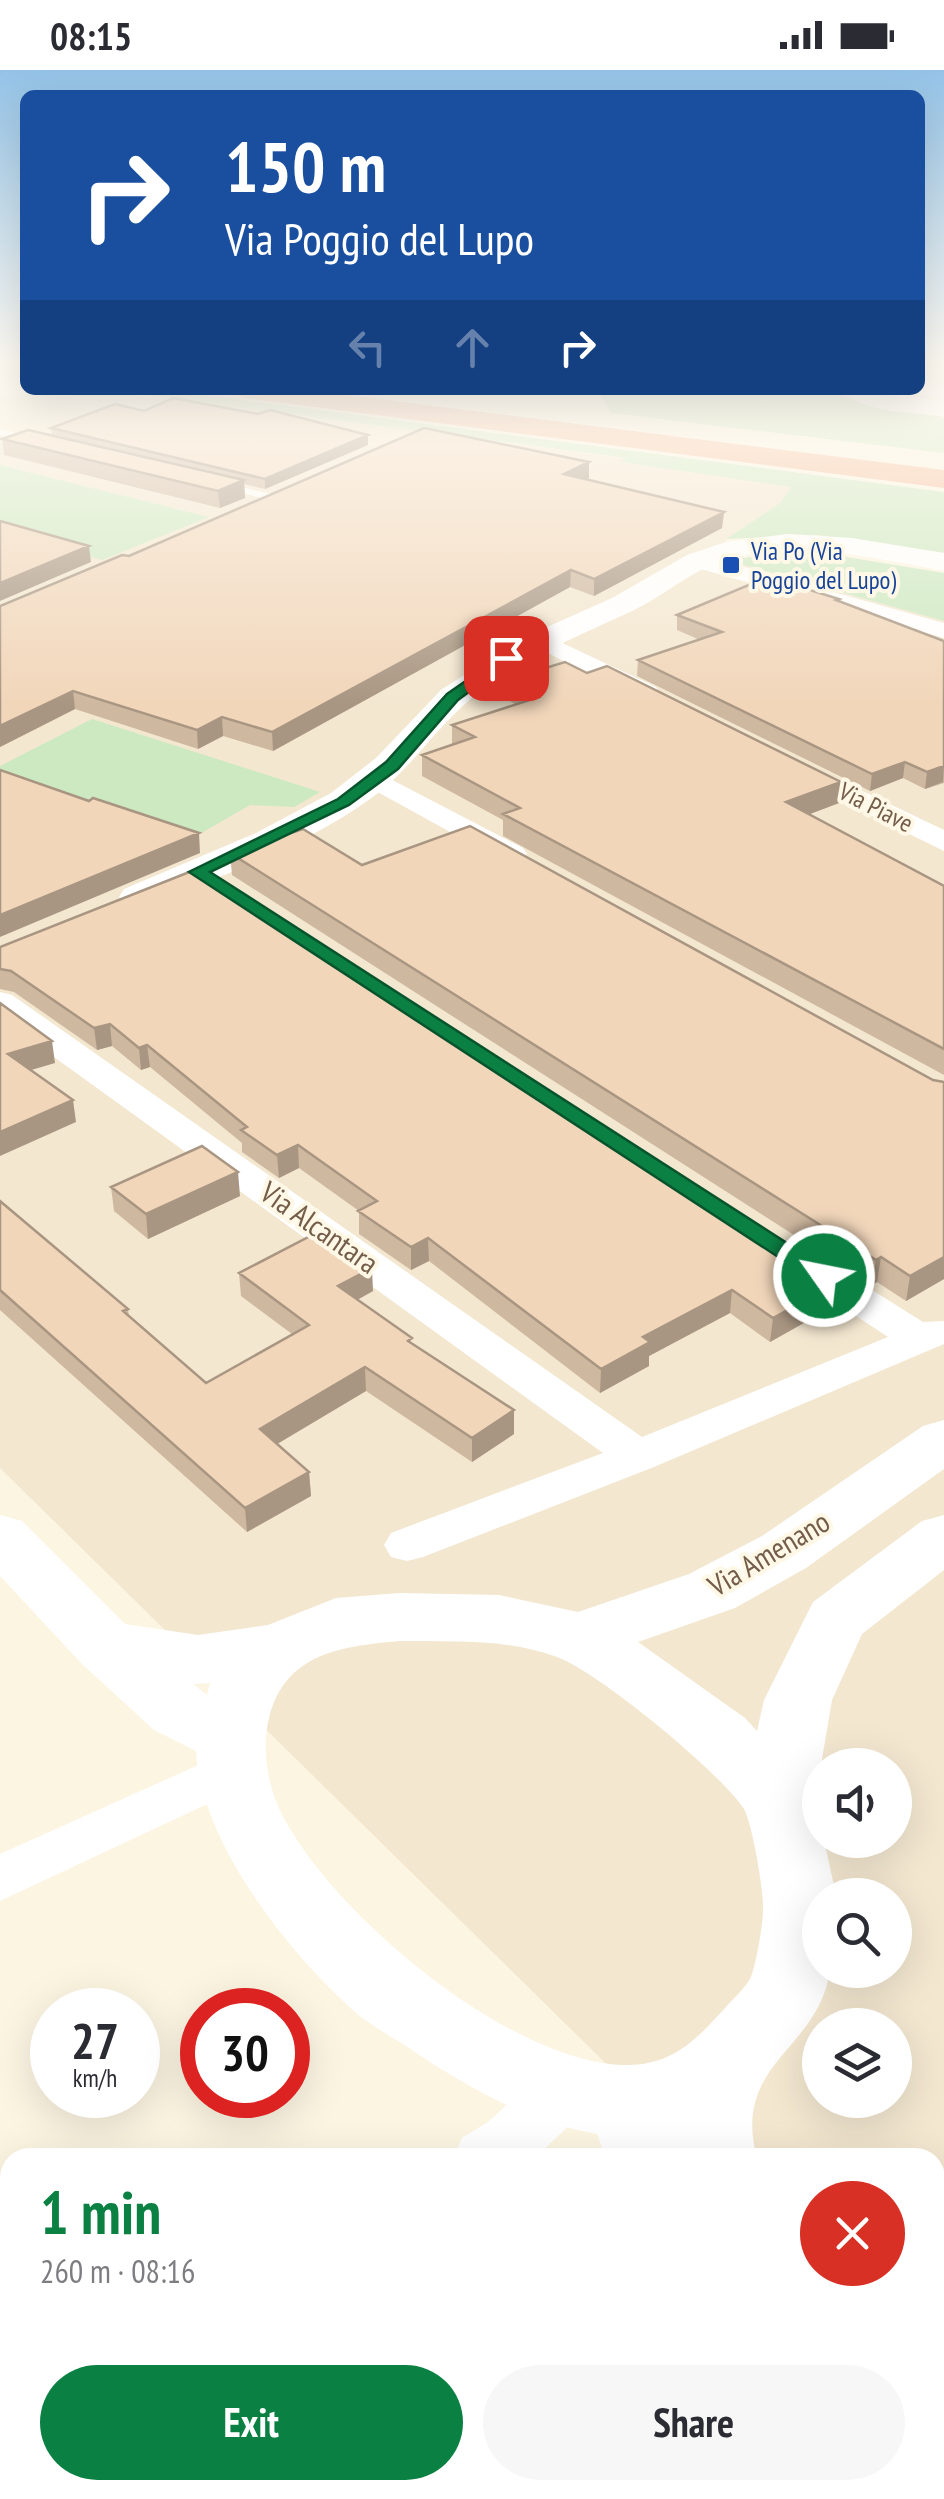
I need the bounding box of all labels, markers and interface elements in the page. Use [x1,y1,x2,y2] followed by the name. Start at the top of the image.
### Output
[50,11,132,60] text: 08:15
[225,121,386,211] text: 150 m
[60,130,190,260] icon: right
[225,209,534,267] text: Via Poggio del Lupo
[340,320,395,375] icon: left
[445,320,500,375] icon: ahead
[550,320,605,375] icon: right
[750,535,896,596] place label: Via Po (Via Poggio del Lupo)
[720,554,742,576] marker: Via Po (Via Poggio del Lupo)
[464,616,549,701] pin
[479,631,534,686] icon: arrive
[833,774,918,839] street label: Via Piave
[252,1171,387,1282] street label: Via Alcantara
[772,1224,876,1328] position arrow
[699,1501,836,1605] street label: Via Amenano
[802,1748,912,2118] map controls
[802,1748,912,1858] button: sound
[802,1878,912,1988] button: search
[180,1988,310,2118] speed limit sign: 30
[71,2008,119,2073] text: 27
[802,2008,912,2118] button: layers
[73,2062,117,2094] text: km/h
[40,2173,161,2251] text: 1 min
[800,2181,905,2286] button: close
[40,2250,195,2292] text: 260 m · 08:16
[40,2365,463,2480] button: Exit
[483,2365,905,2480] button: Share

